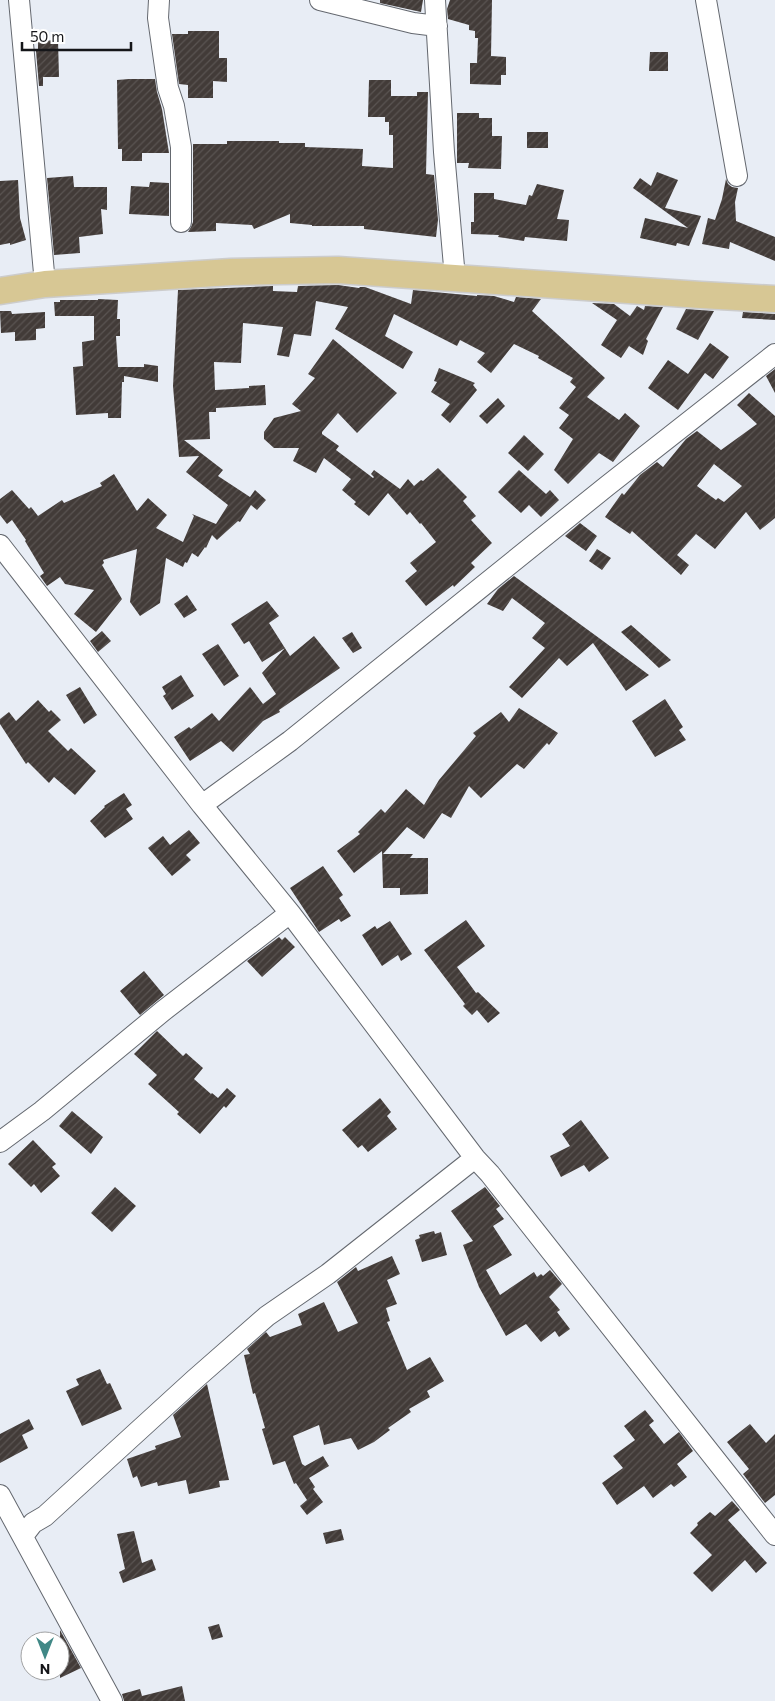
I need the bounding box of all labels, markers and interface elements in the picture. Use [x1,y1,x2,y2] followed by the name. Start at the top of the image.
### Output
[22,20,131,52] scale bar
[30,27,64,45] text: 50 m
[20,1631,70,1681] north arrow
[40,1661,50,1678] text: N

